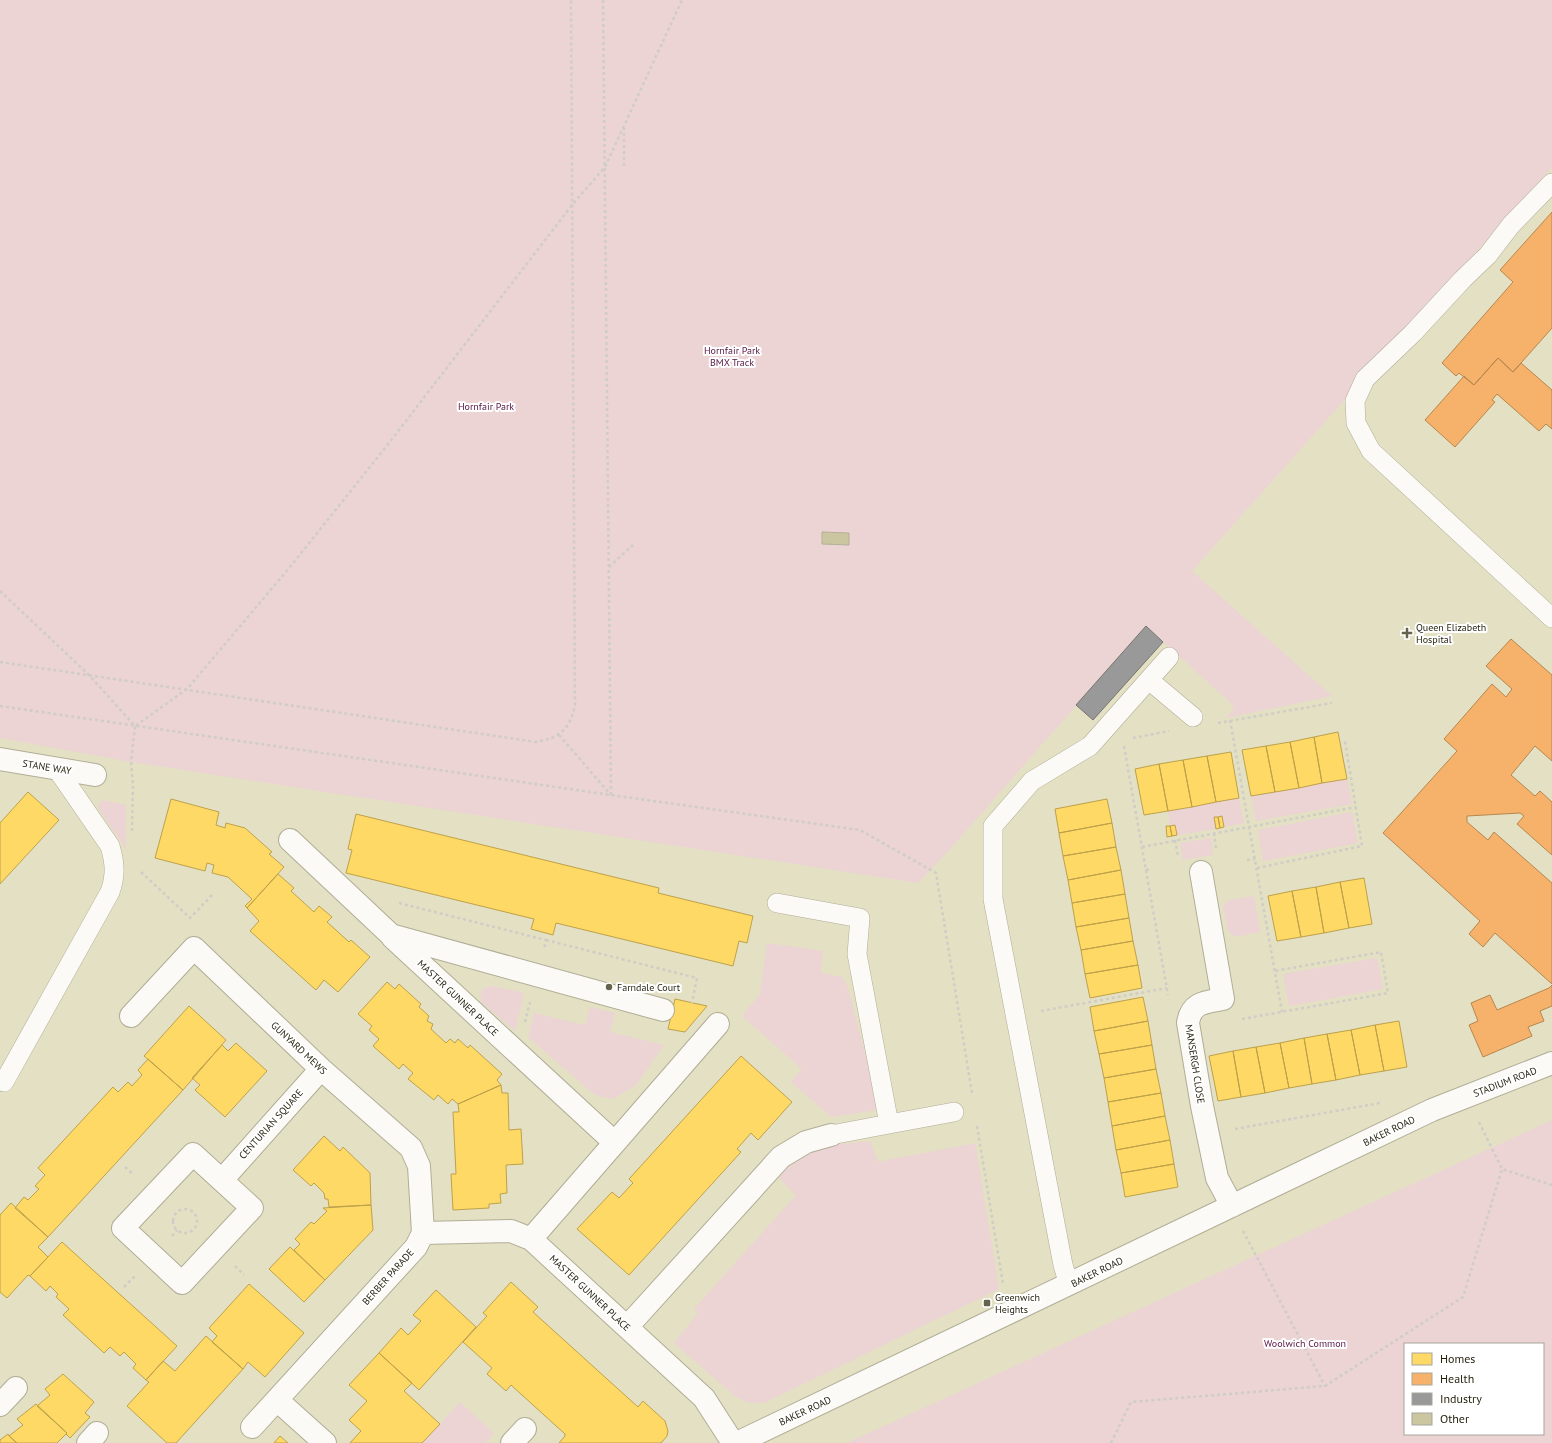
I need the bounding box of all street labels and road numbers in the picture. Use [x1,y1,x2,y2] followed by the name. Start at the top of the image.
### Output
[22,757,73,777] street label: STANE WAY
[415,957,501,1039] street label: MASTER GUNNER PLACE
[268,1019,330,1077] street label: GUNYARD MEWS
[1182,1024,1208,1104] street label: MANSERGH CLOSE
[1471,1064,1539,1100] street label: STADIUM ROAD
[236,1086,306,1162] street label: CENTURIAN SQUARE
[1361,1113,1417,1149] street label: BAKER ROAD
[359,1246,417,1308] street label: BERBER PARADE
[547,1252,633,1334] street label: MASTER GUNNER PLACE
[1069,1254,1125,1290] street label: BAKER ROAD
[777,1393,833,1429] street label: BAKER ROAD

